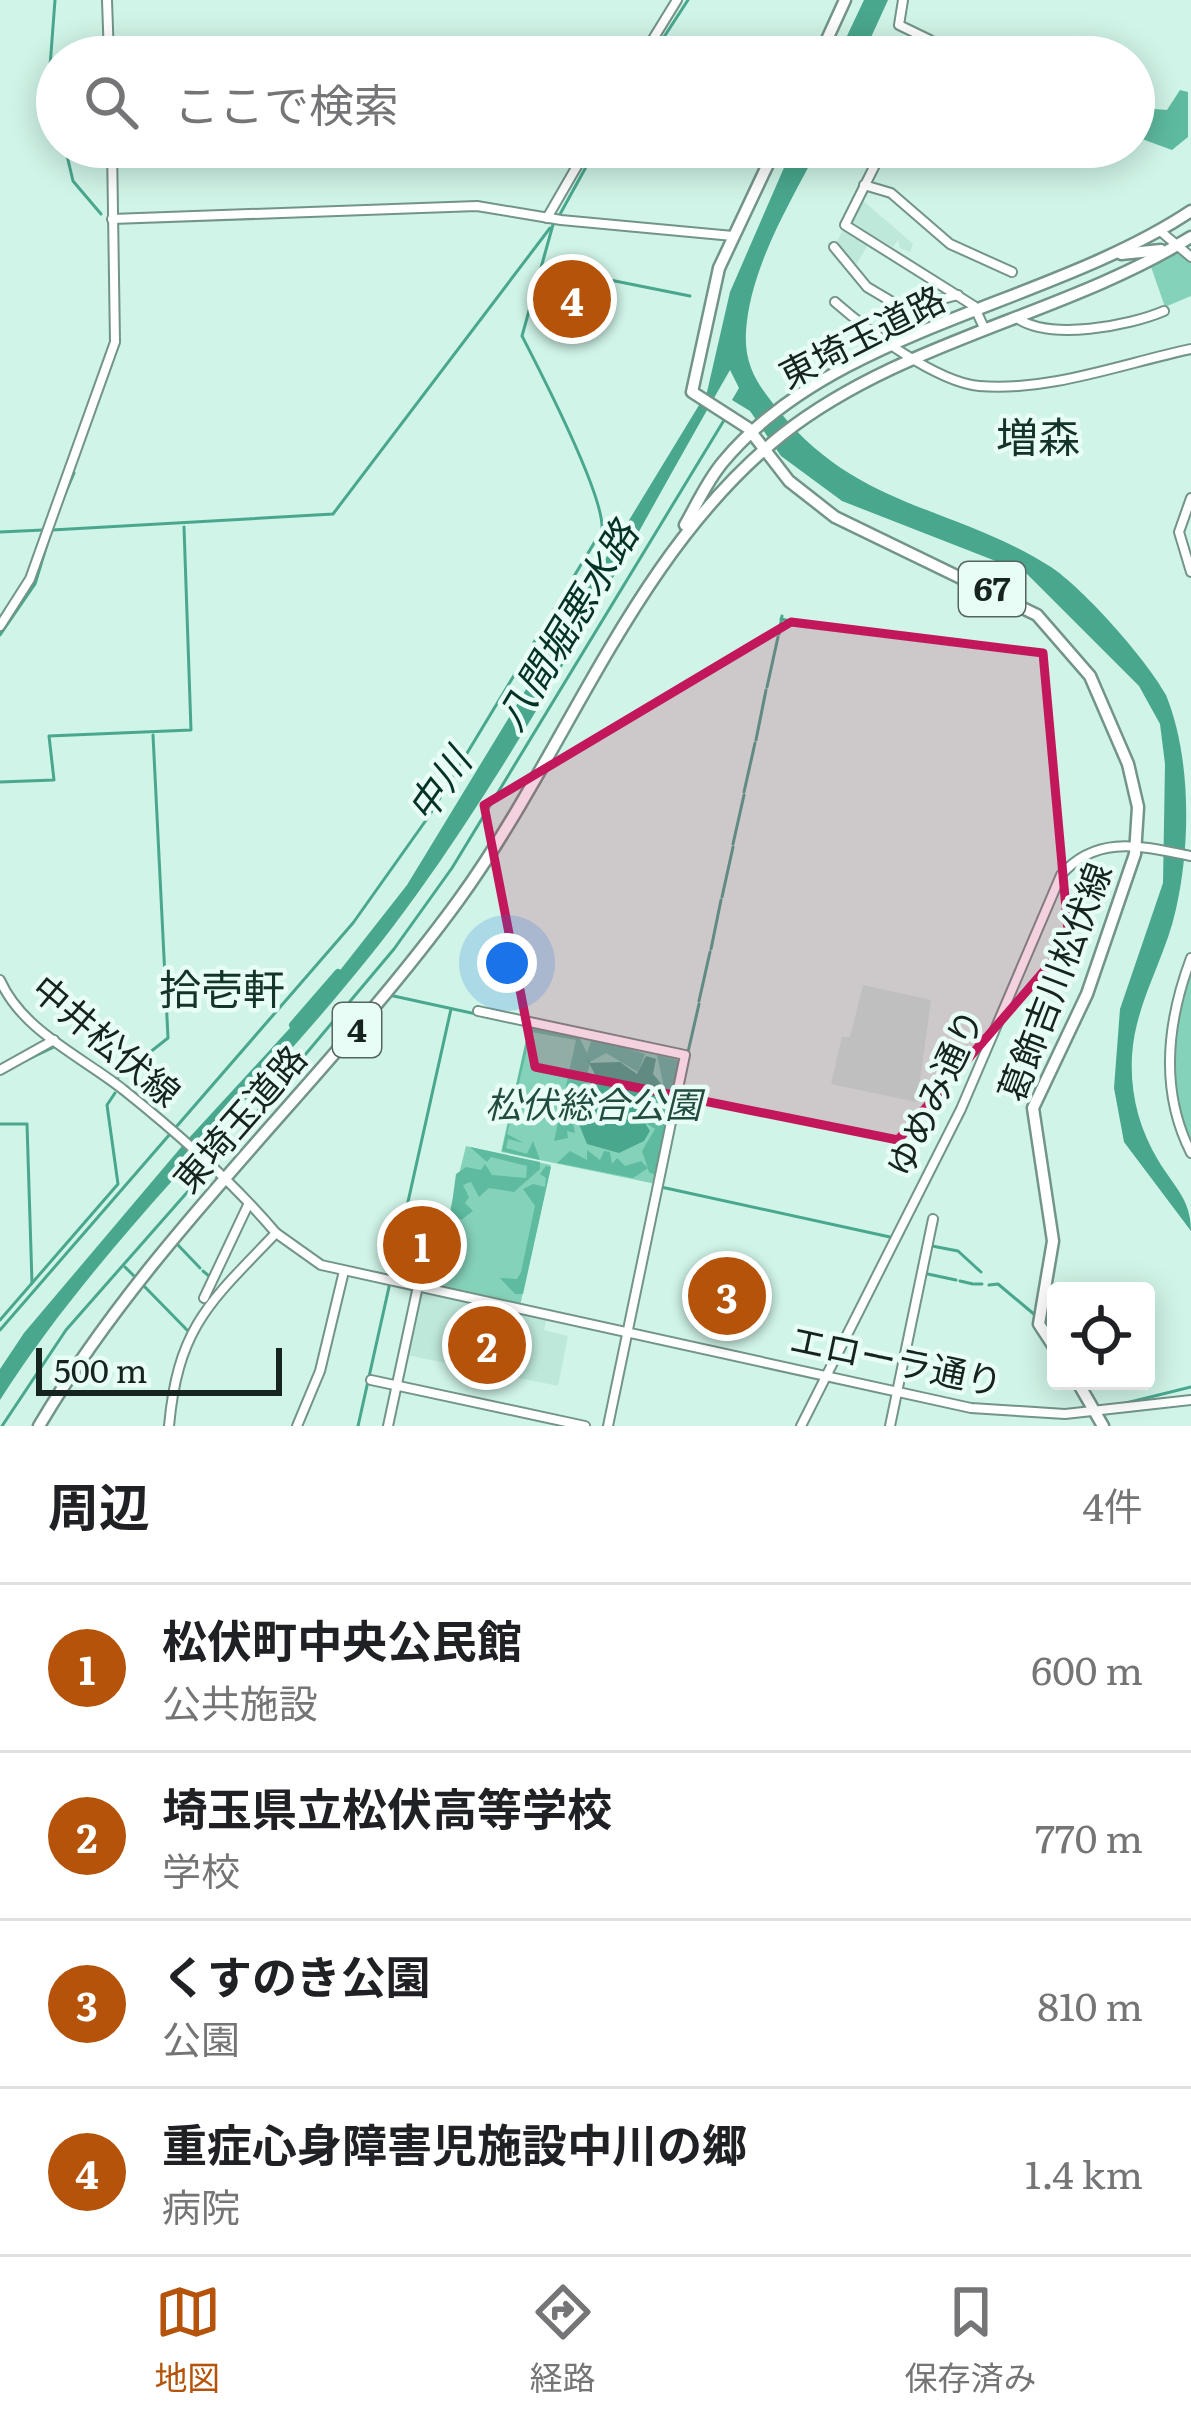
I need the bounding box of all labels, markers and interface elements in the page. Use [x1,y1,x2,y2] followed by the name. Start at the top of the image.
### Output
[36,36,1155,168] search box
[78,69,144,135] icon: search
[174,69,399,136] text: ここで検索
[533,254,611,344] pin: 4
[769,270,953,399] street label: 東埼玉道路
[996,404,1080,466] district label: 増森
[479,507,651,740] water label: 八間堀悪水路
[959,562,1025,616] road number: 67
[390,731,485,832] water label: 中川
[983,854,1123,1108] street label: 葛飾吉川松伏線
[477,933,537,993] your location
[159,956,285,1018] district label: 拾壱軒
[22,961,194,1117] street label: 中井松伏線
[871,999,995,1185] street label: ゆめみ通り
[333,1003,381,1057] road number: 4
[159,1032,317,1203] street label: 東埼玉道路
[485,1076,706,1129] park label: 松伏総合公園
[383,1200,461,1290] pin: 1
[688,1251,766,1341] pin: 3
[1047,1282,1155,1390] map controls
[1047,1282,1155,1390] button: locate
[448,1300,526,1390] pin: 2
[785,1310,1008,1407] street label: エローラ通り
[36,1342,282,1395] scale bar
[54,1344,148,1393] text: 500 m
[48,1466,150,1542] text: 周辺
[1083,1475,1143,1533] text: 4件
[162,1605,522,1672] text: 松伏町中央公民館
[79,1639,95,1697] text: 1
[1031,1639,1143,1697] text: 600 m
[162,1672,318,1730] text: 公共施設
[162,1773,612,1840] text: 埼玉県立松伏高等学校
[77,1807,97,1865] text: 2
[1035,1807,1143,1865] text: 770 m
[162,1840,240,1898] text: 学校
[162,1941,431,2008] text: くすのき公園
[76,1975,98,2033] text: 3
[1037,1975,1143,2033] text: 810 m
[162,2008,240,2066] text: 公園
[162,2109,747,2176] text: 重症心身障害児施設中川の郷
[75,2143,99,2201] text: 4
[1025,2143,1143,2201] text: 1.4 km
[162,2176,240,2234] text: 病院
[155,2279,221,2400] tab: 地図
[530,2279,596,2400] tab: 経路
[905,2279,1037,2400] tab: 保存済み

